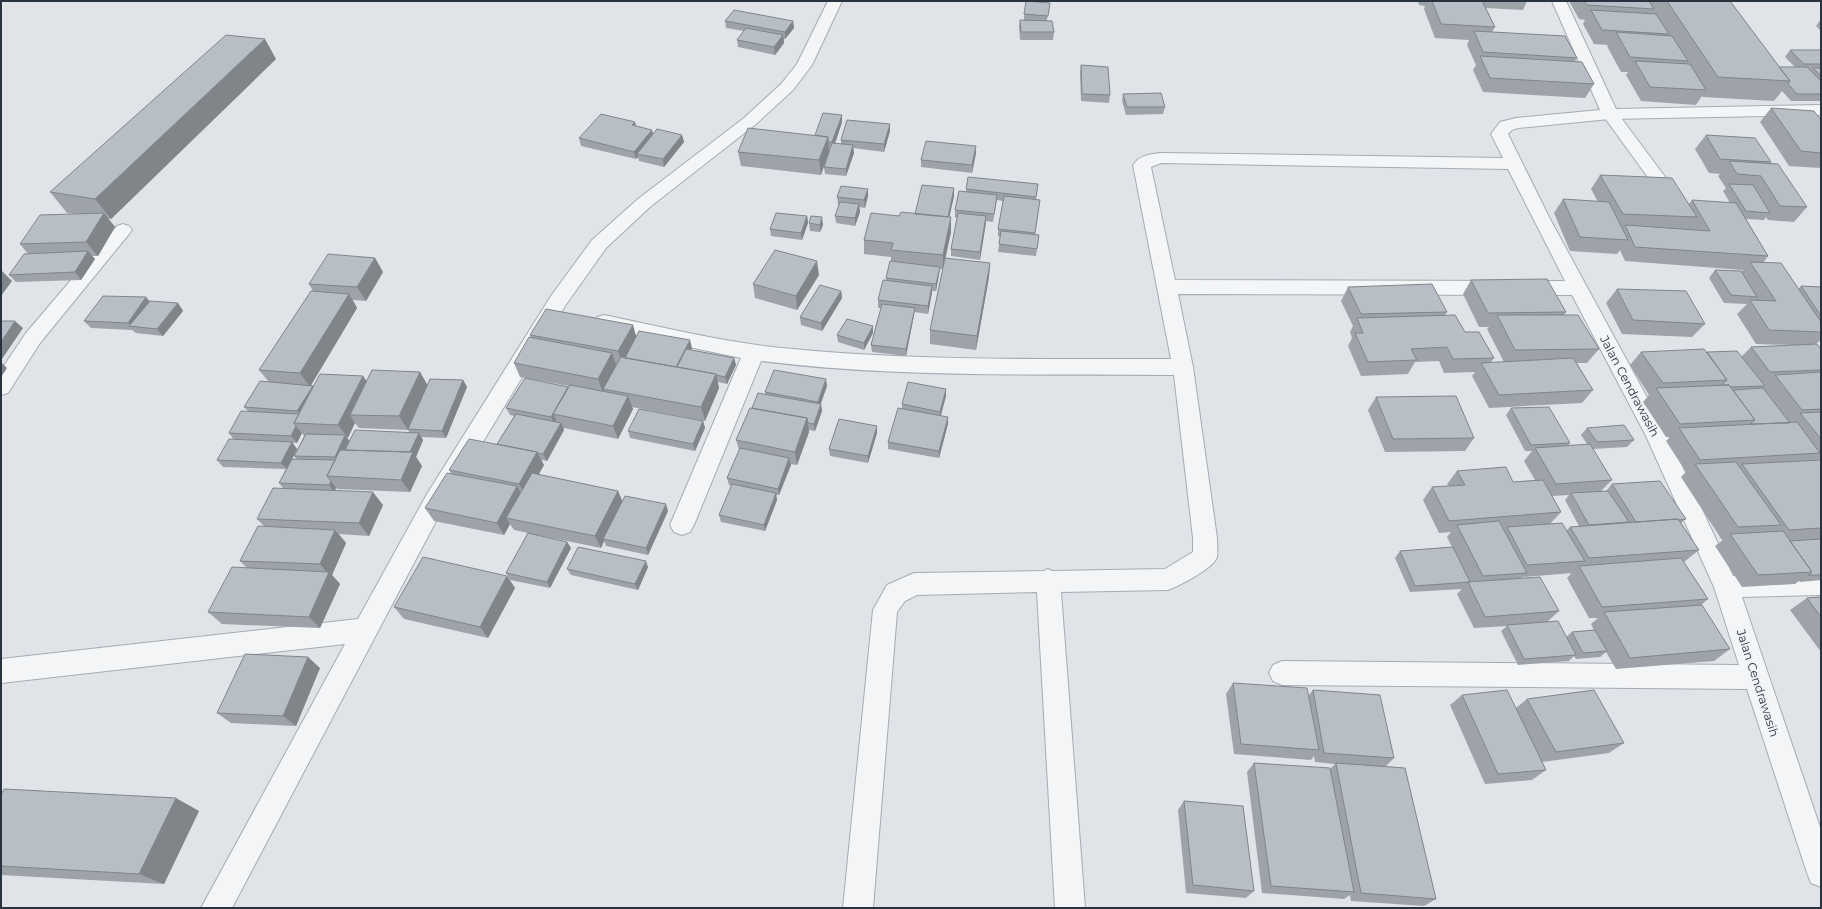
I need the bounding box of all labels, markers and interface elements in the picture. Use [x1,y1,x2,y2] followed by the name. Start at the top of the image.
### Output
[1597,332,1663,439] street label: Jalan Cendrawasih
[1733,626,1782,739] street label: Jalan Cendrawasih

